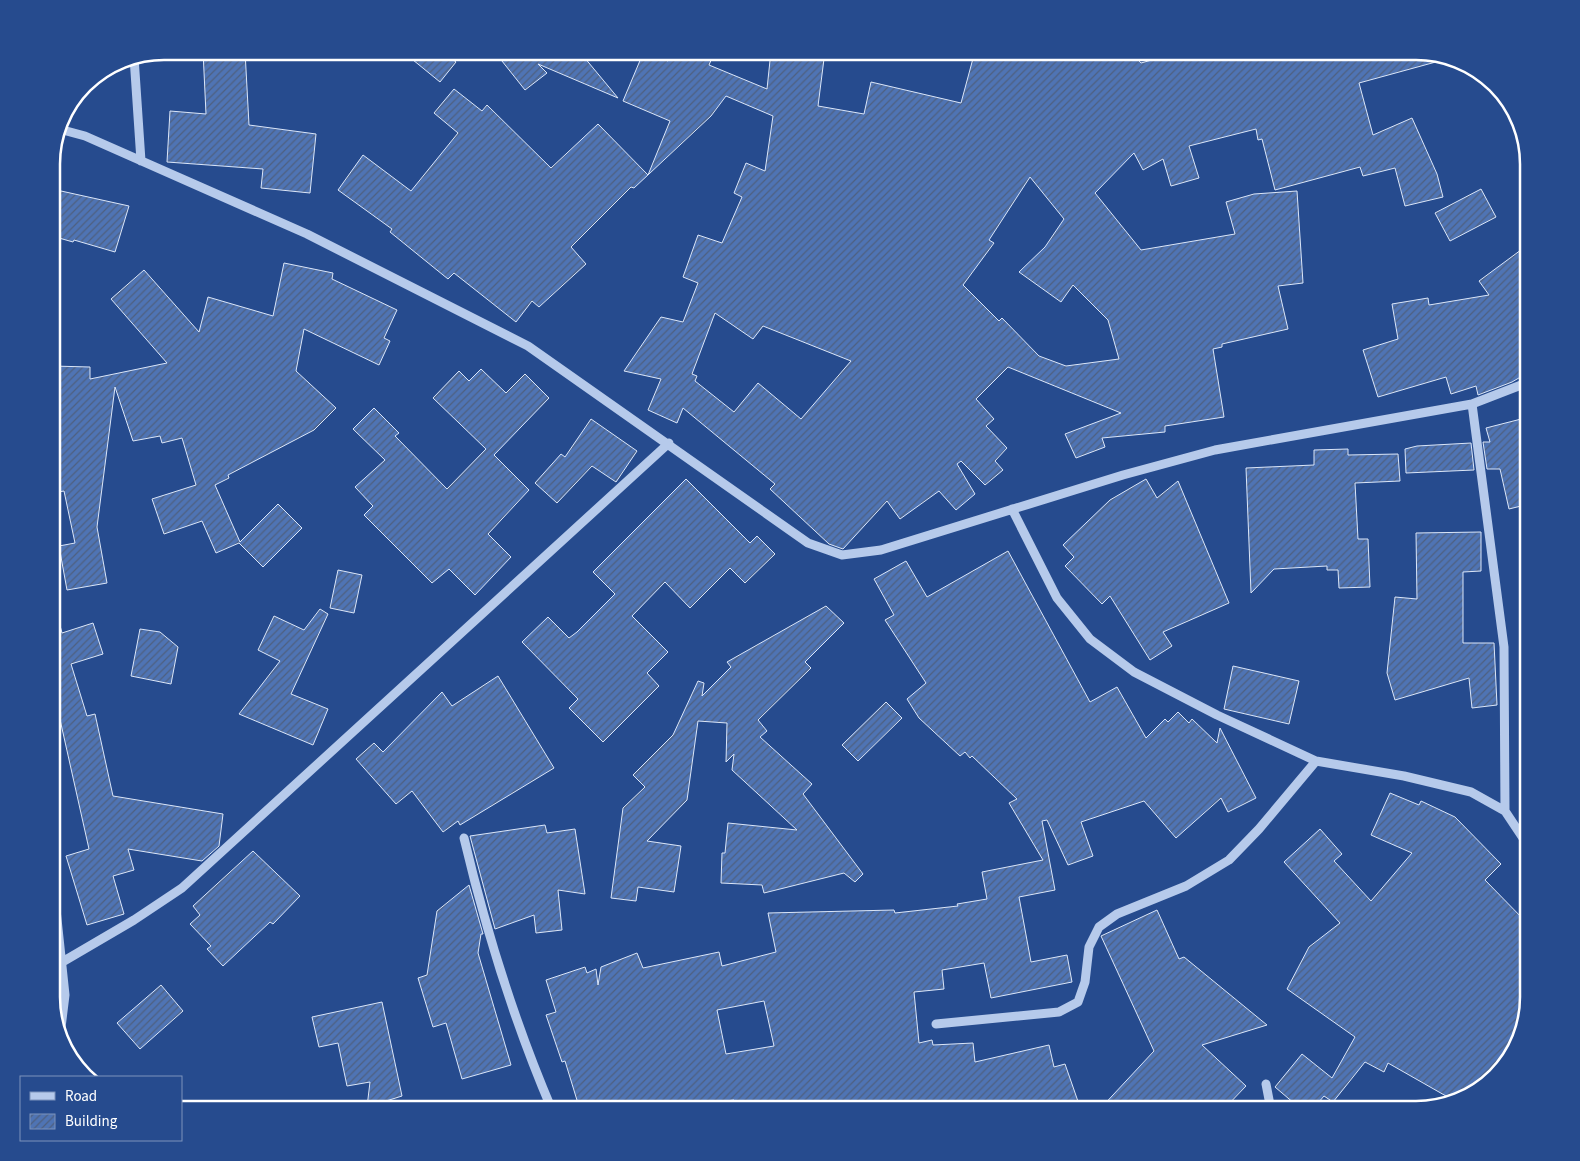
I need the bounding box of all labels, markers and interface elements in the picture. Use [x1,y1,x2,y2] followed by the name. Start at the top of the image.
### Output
[20,1076,182,1141] legend
[65,1086,97,1107] text: Road
[65,1111,118,1132] text: Building

